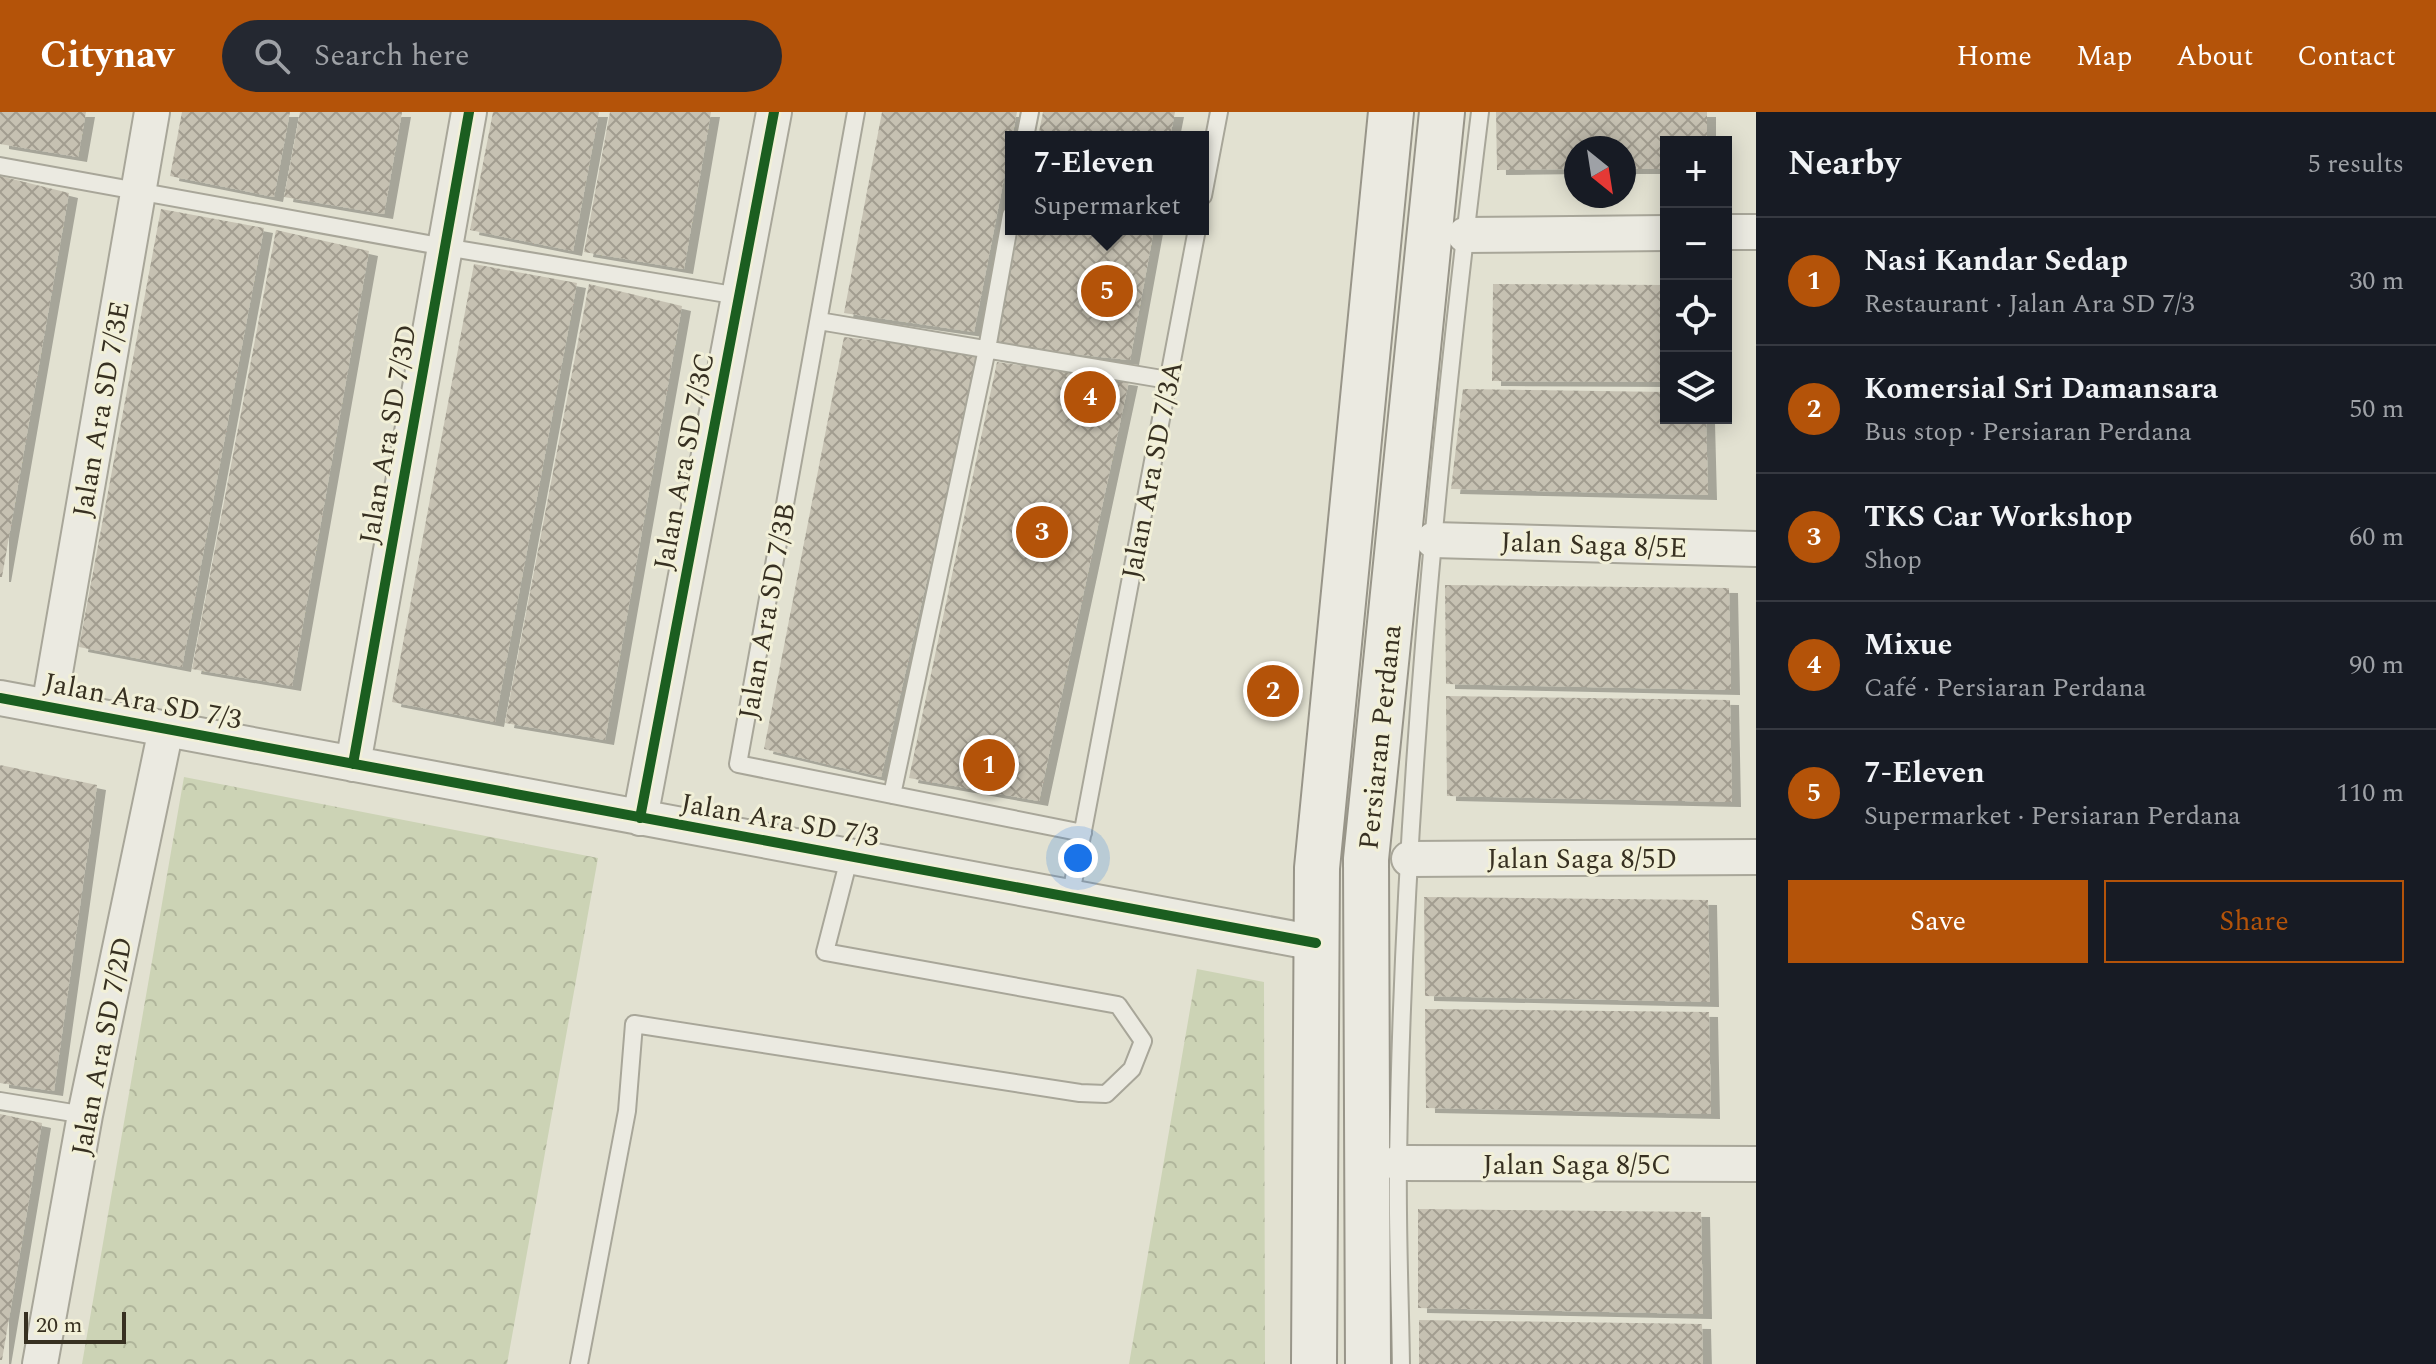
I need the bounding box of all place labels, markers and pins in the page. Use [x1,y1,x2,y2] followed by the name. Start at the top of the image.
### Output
[1081,261,1133,321] pin: 5
[1064,367,1116,427] pin: 4
[1016,502,1068,562] pin: 3
[1247,661,1299,721] pin: 2
[963,735,1015,795] pin: 1

